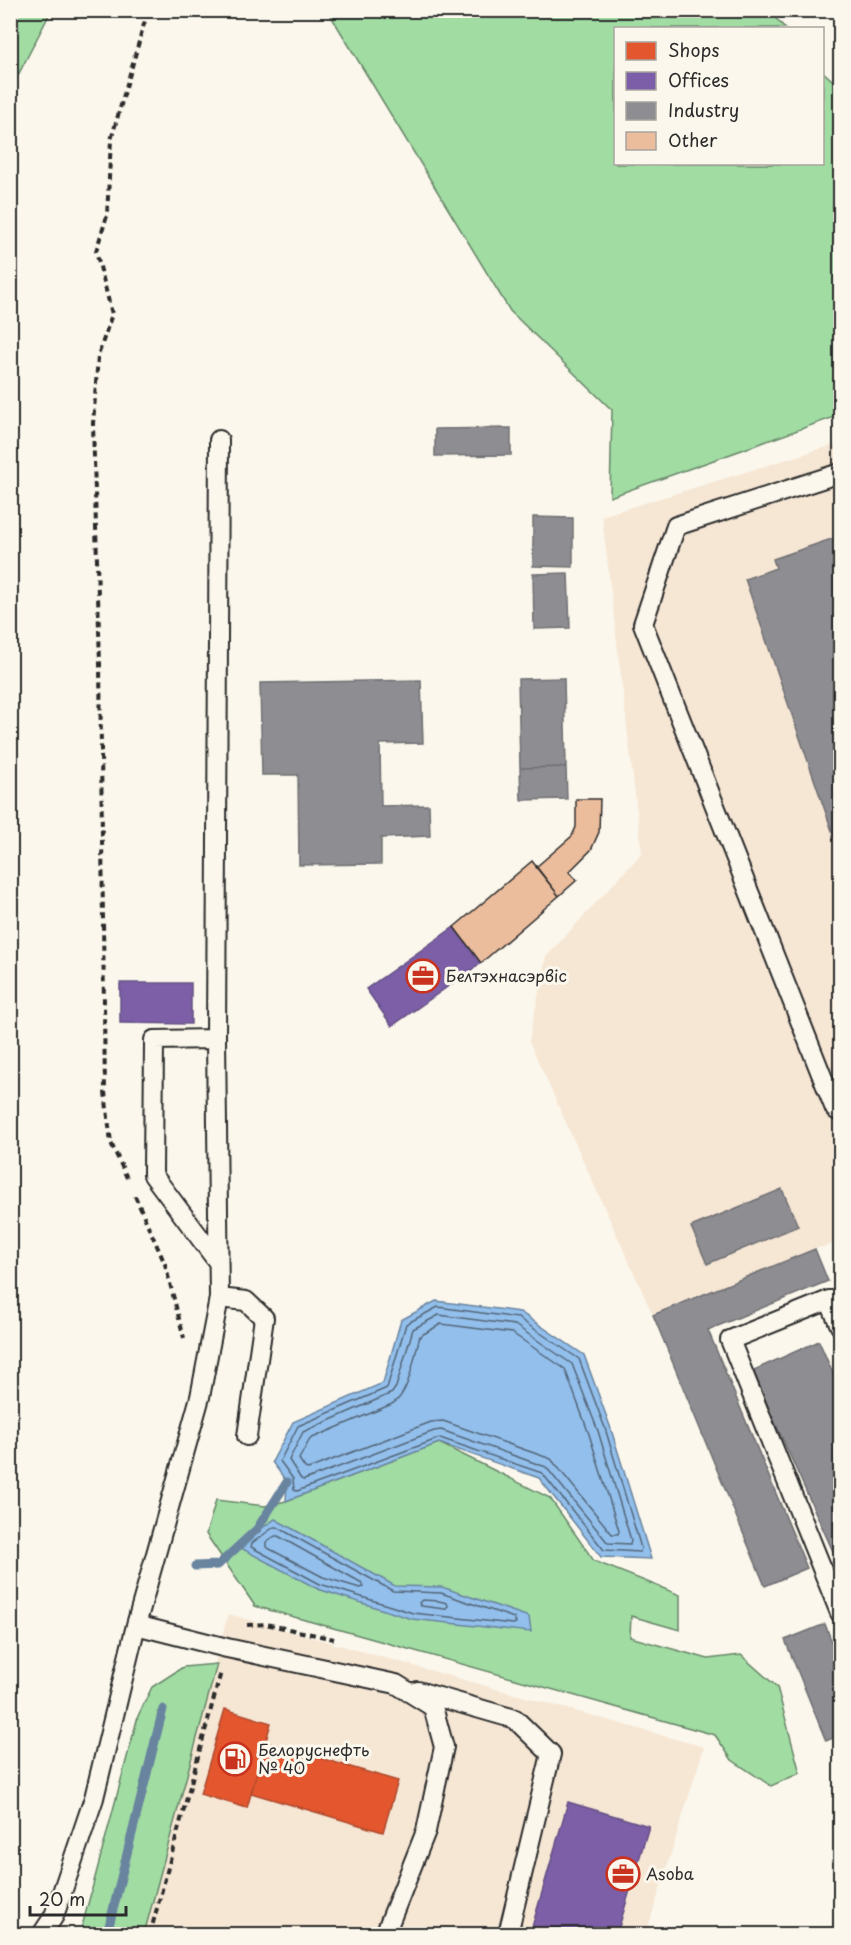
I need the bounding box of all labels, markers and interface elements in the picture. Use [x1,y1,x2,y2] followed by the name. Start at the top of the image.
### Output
[614,27,824,165] legend
[668,36,719,63] text: Shops
[668,66,729,93] text: Offices
[668,96,739,123] text: Industry
[668,126,718,153] text: Other
[405,958,441,994] office icon: Белтэхнасэрвіс
[446,963,567,987] place label: Белтэхнасэрвіс
[258,1737,370,1779] place label: Белоруснефть № 40
[217,1741,253,1777] fuel station icon: Белоруснефть № 40
[605,1856,641,1892] office icon: Asoba
[646,1861,694,1885] place label: Asoba
[30,1879,126,1917] scale bar
[39,1885,85,1912] text: 20 m

